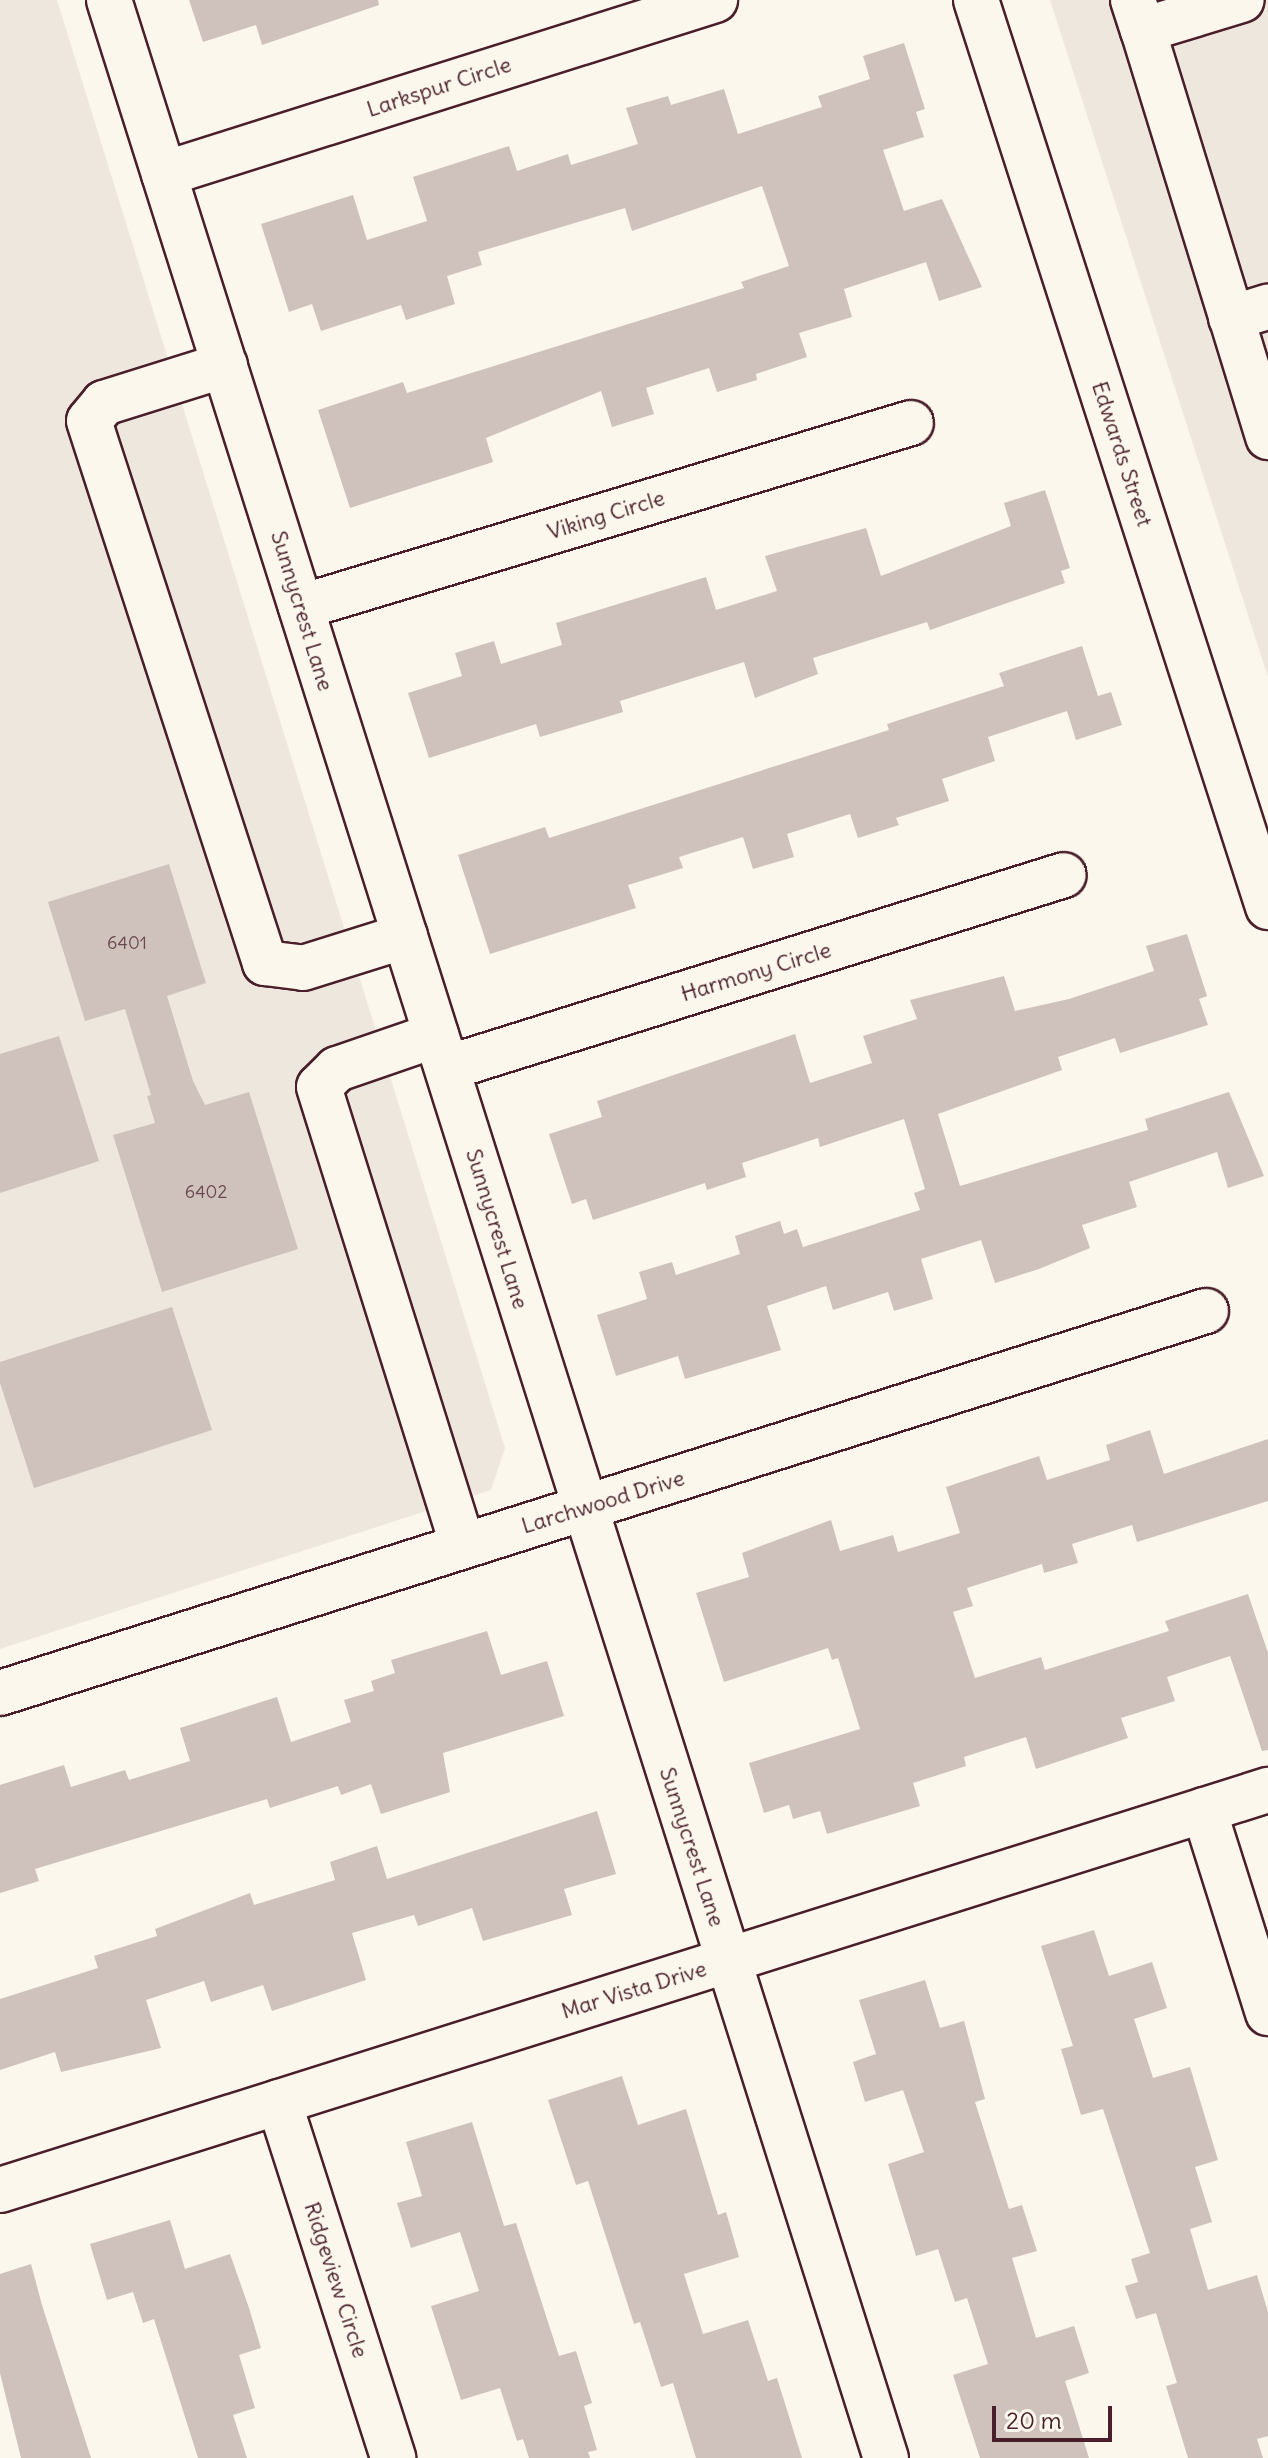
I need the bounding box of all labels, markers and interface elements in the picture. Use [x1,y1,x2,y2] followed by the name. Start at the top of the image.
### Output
[363,51,515,123] street label: Larkspur Circle
[1086,378,1158,530] street label: Edwards Street
[544,485,668,545] street label: Viking Circle
[265,528,339,694] street label: Sunnycrest Lane
[107,932,147,954] house number: 6401
[678,937,834,1007] street label: Harmony Circle
[460,1146,534,1312] street label: Sunnycrest Lane
[185,1181,227,1203] house number: 6402
[518,1465,688,1539] street label: Larchwood Drive
[654,1764,730,1930] street label: Sunnycrest Lane
[558,1955,710,2025] street label: Mar Vista Drive
[298,2199,374,2361] street label: Ridgeview Circle
[996,2390,1116,2440] scale bar
[1006,2405,1062,2435] text: 20 m

